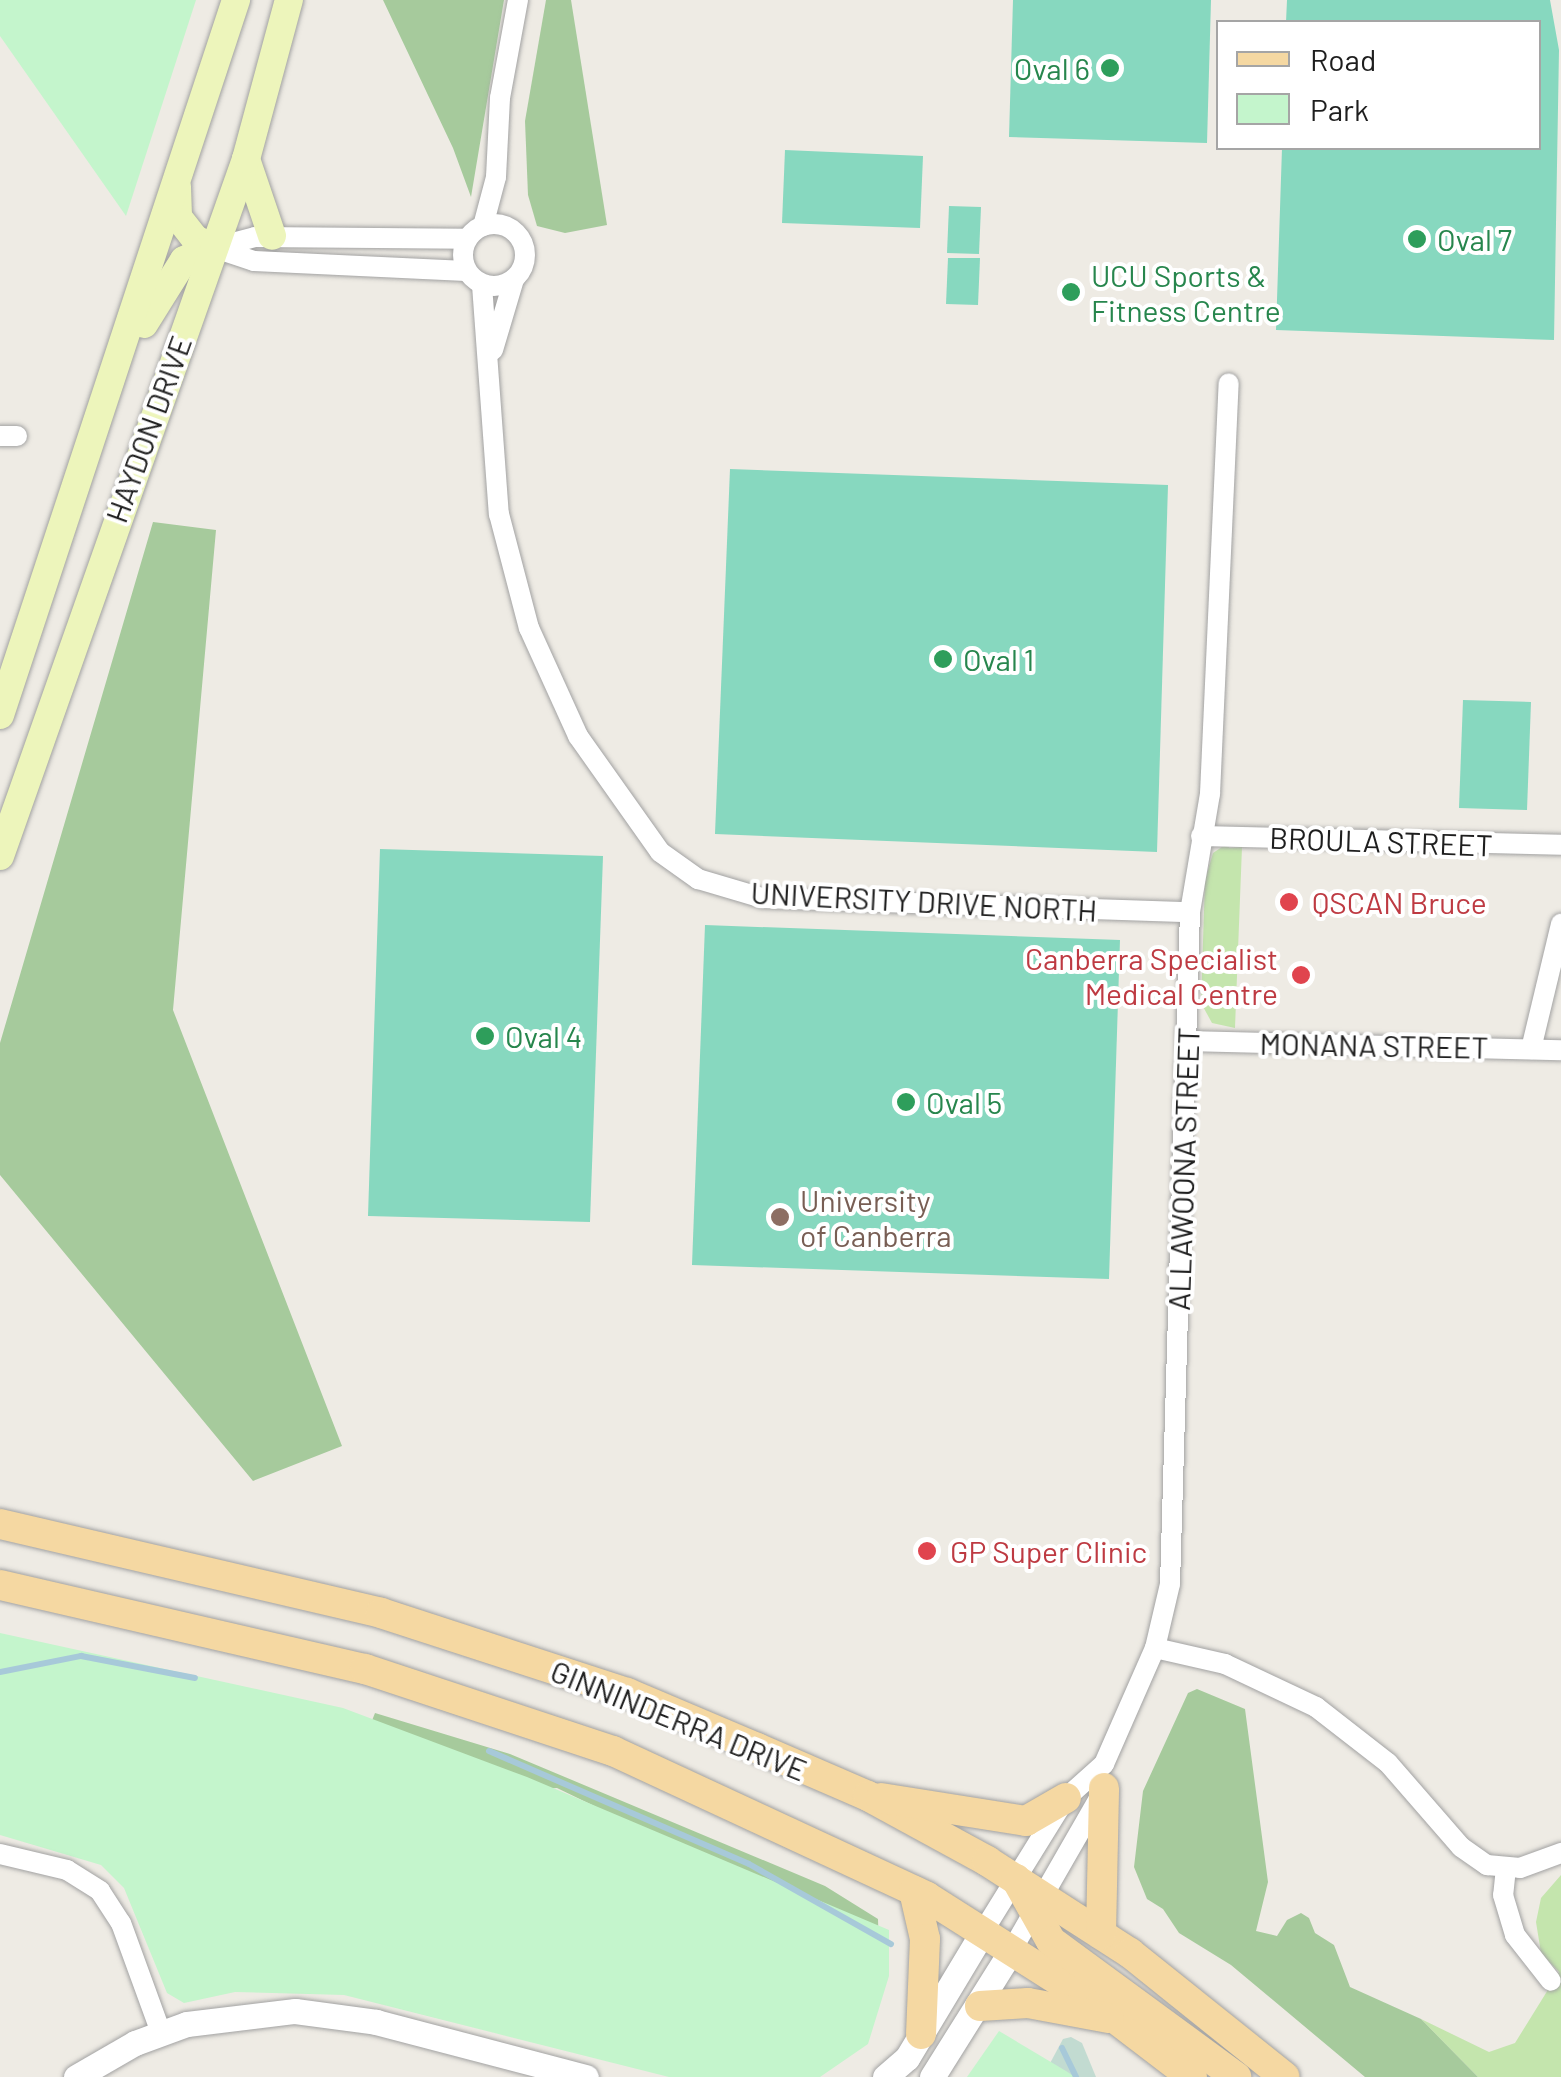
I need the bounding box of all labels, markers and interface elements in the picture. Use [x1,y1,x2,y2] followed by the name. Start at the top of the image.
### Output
[1216,20,1541,150] legend
[1310,41,1376,77] text: Road
[1014,50,1090,86] place label: Oval 6
[1099,57,1121,79] marker: Oval 6
[1310,91,1369,127] text: Park
[1437,221,1512,257] place label: Oval 7
[1406,228,1428,250] marker: Oval 7
[1091,257,1281,328] place label: UCU Sports & Fitness Centre
[1060,281,1082,303] marker: UCU Sports & Fitness Centre
[98,331,198,527] street label: HAYDON DRIVE
[963,641,1034,677] place label: Oval 1
[932,648,954,670] marker: Oval 1
[1269,819,1493,863] street label: BROULA STREET
[750,874,1098,928] street label: UNIVERSITY DRIVE NORTH
[1312,884,1487,920] place label: QSCAN Bruce
[1276,889,1302,915] marker: QSCAN Bruce
[1025,940,1278,1010] place label: Canberra Specialist Medical Centre
[1288,962,1314,988] marker: Canberra Specialist Medical Centre
[505,1018,582,1054] place label: Oval 4
[474,1025,496,1047] marker: Oval 4
[1259,1025,1489,1065] street label: MONANA STREET
[1160,1027,1206,1311] street label: ALLAWOONA STREET
[926,1084,1002,1120] place label: Oval 5
[895,1091,917,1113] marker: Oval 5
[800,1182,952,1252] place label: University of Canberra
[769,1206,791,1228] marker: University of Canberra
[950,1533,1147,1569] place label: GP Super Clinic
[914,1538,940,1564] marker: GP Super Clinic
[546,1652,812,1788] street label: GINNINDERRA DRIVE

